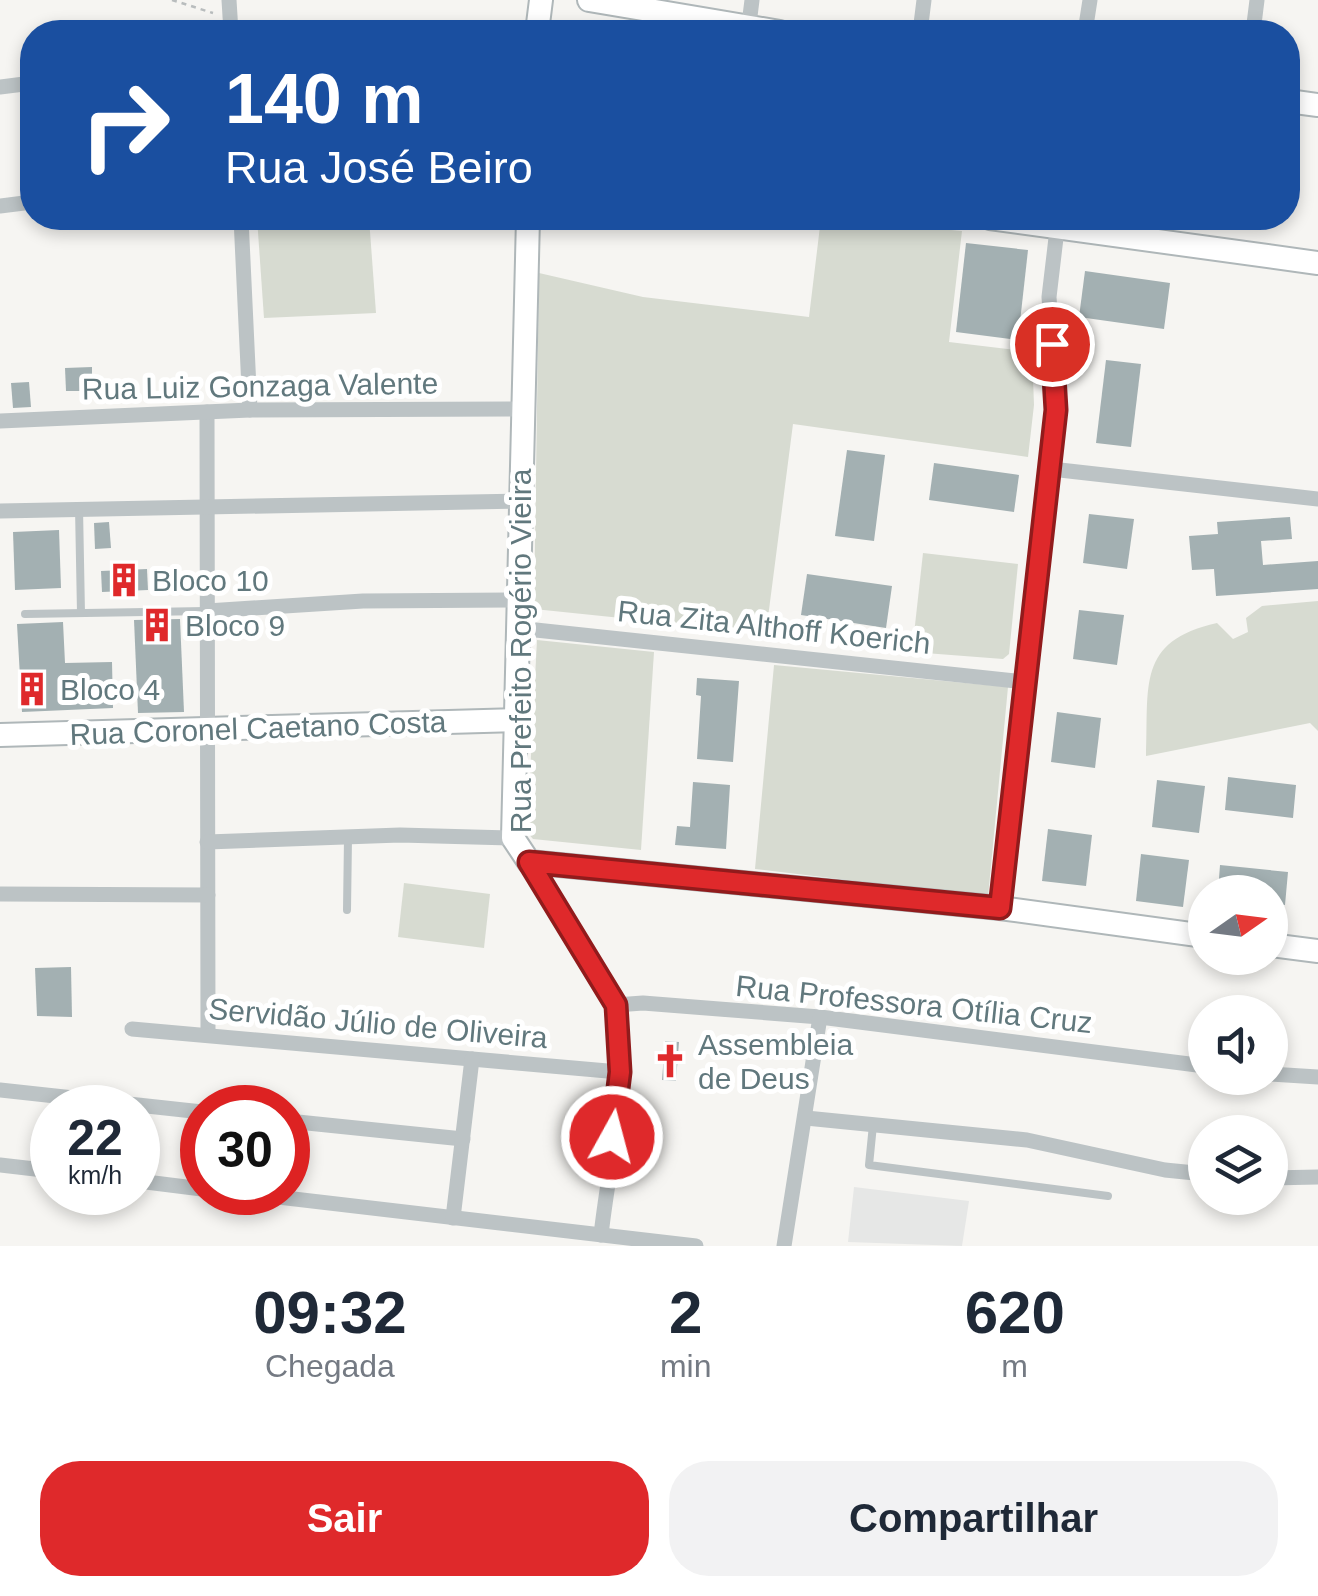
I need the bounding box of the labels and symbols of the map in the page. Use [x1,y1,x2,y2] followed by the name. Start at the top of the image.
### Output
[1010,302,1095,387] pin
[82,366,438,406] street label: Rua Luiz Gonzaga Valente
[504,468,537,833] street label: Rua Prefeito Rogério Vieira
[105,561,143,599] building icon: Bloco 10
[152,564,269,597] place label: Bloco 10
[616,594,932,660] street label: Rua Zita Althoff Koerich
[138,606,176,644] building icon: Bloco 9
[185,609,285,642] place label: Bloco 9
[13,670,51,708] building icon: Bloco 4
[60,673,160,706] place label: Bloco 4
[69,705,447,751] street label: Rua Coronel Caetano Costa
[1188,875,1288,975] north arrow
[734,969,1094,1039] street label: Rua Professora Otília Cruz
[207,992,549,1054] street label: Servidão Júlio de Oliveira
[698,1028,853,1095] place label: Assembleia de Deus
[651,1042,689,1080] church icon: Assembleia de Deus
[180,1085,310,1215] speed limit sign: 30
[560,1085,664,1189] position arrow

